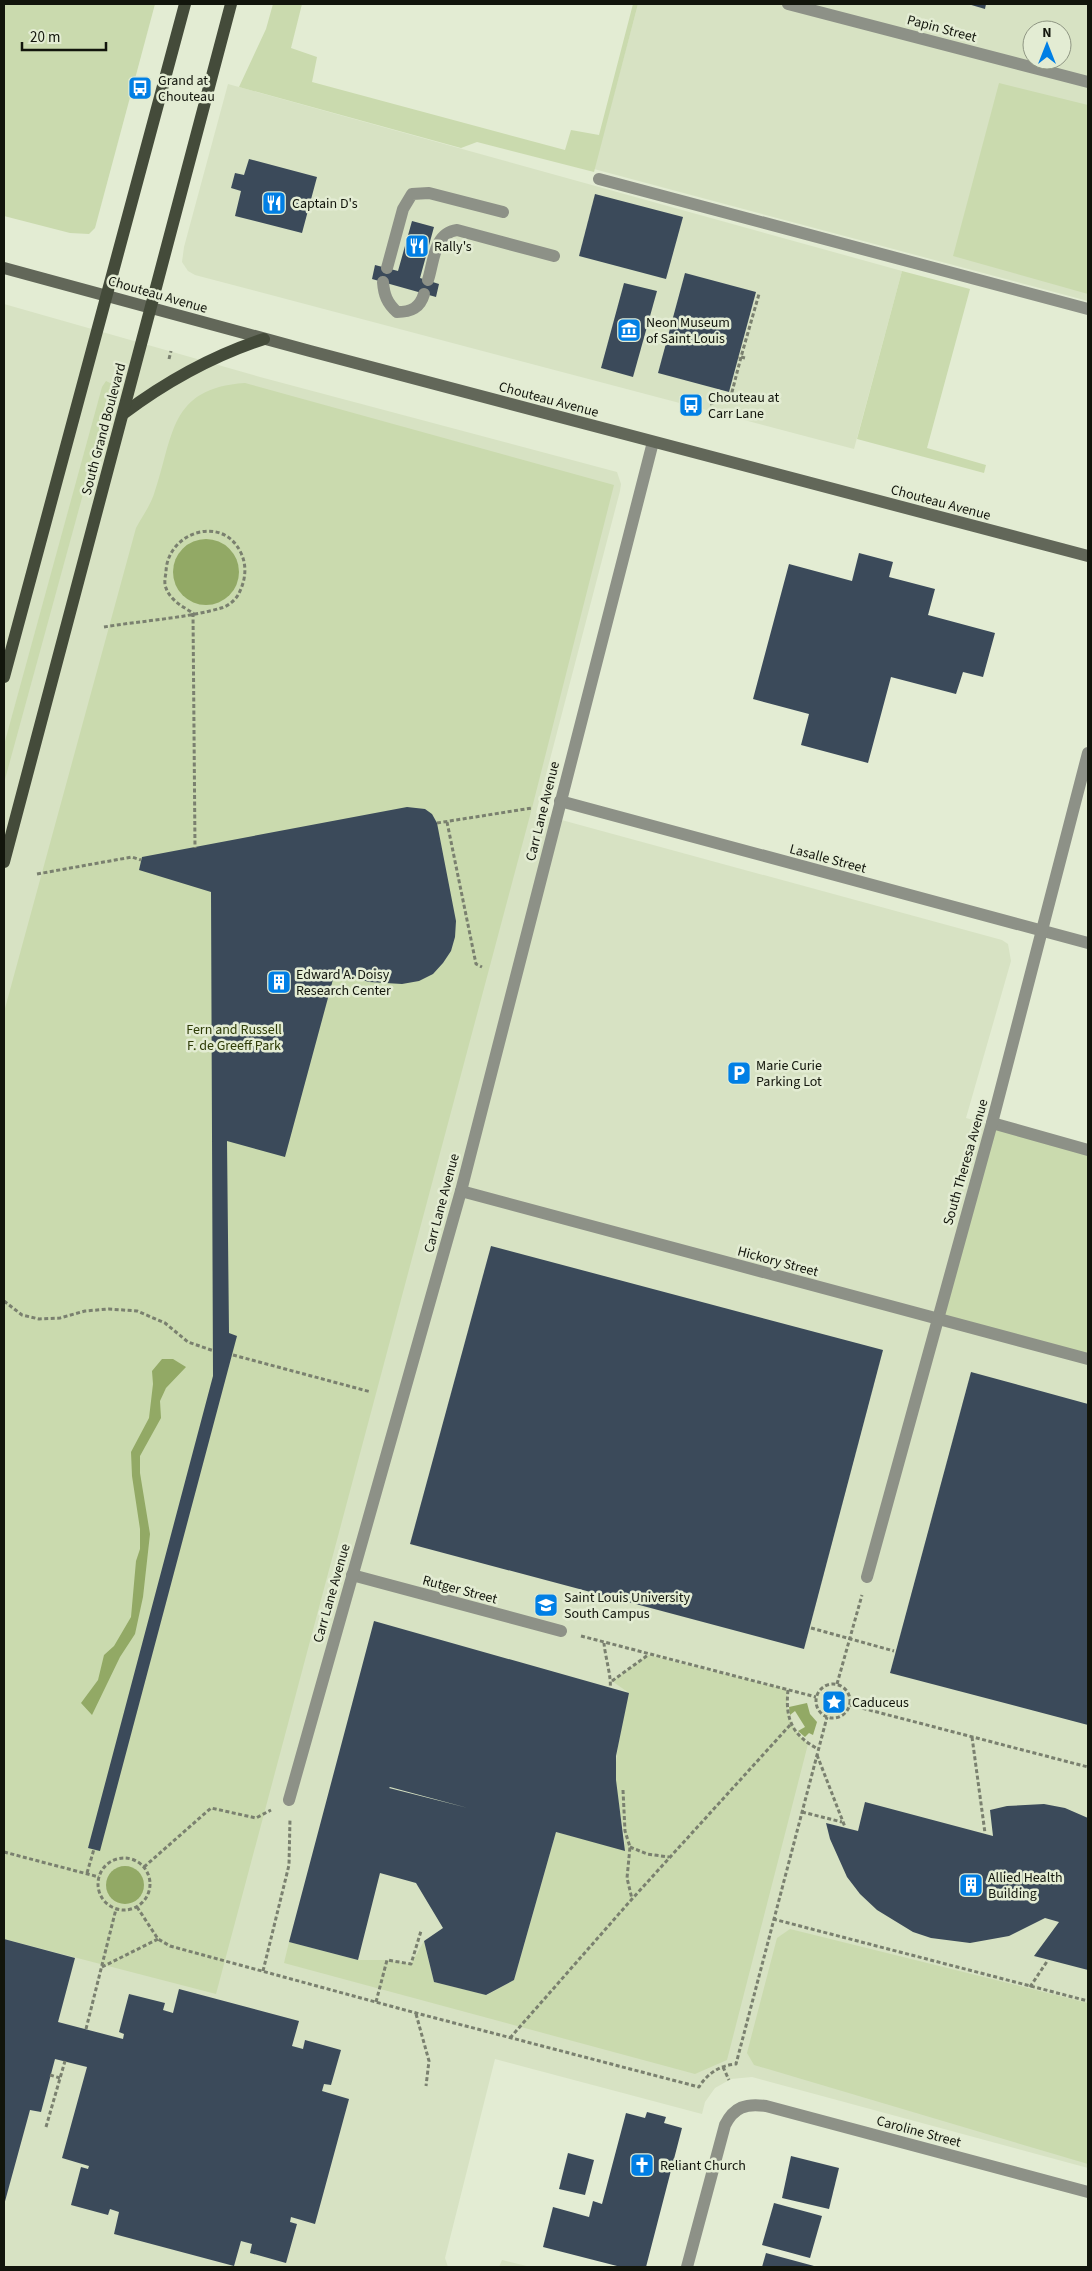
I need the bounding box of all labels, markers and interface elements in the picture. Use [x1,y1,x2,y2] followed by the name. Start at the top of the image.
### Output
[905,10,979,48] street label: Papin Street
[22,20,106,52] scale bar
[1022,20,1072,70] north arrow
[1042,23,1052,43] text: N
[30,27,60,48] text: 20 m
[158,71,215,107] place label: Grand at Chouteau
[127,75,153,101] bus stop icon: Grand at Chouteau
[261,190,287,216] restaurant icon: Captain D's
[292,194,358,214] place label: Captain D's
[404,233,430,259] restaurant icon: Rally's
[434,237,472,257] place label: Rally's
[106,271,210,319] street label: Chouteau Avenue
[646,313,730,349] place label: Neon Museum of Saint Louis
[616,317,642,343] museum icon: Neon Museum of Saint Louis
[77,361,131,498] street label: South Grand Boulevard
[497,377,601,423] street label: Chouteau Avenue
[708,388,779,424] place label: Chouteau at Carr Lane
[678,392,704,418] bus stop icon: Chouteau at Carr Lane
[889,480,993,526] street label: Chouteau Avenue
[521,759,565,863] street label: Carr Lane Avenue
[787,839,869,879] street label: Lasalle Street
[296,965,391,1001] place label: Edward A. Doisy Research Center
[266,969,292,995] building icon: Edward A. Doisy Research Center
[186,1020,282,1056] park label: Fern and Russell F. de Greeff Park
[756,1056,822,1092] place label: Marie Curie Parking Lot
[726,1060,752,1086] parking icon: Marie Curie Parking Lot
[938,1097,994,1228] street label: South Theresa Avenue
[419,1151,465,1255] street label: Carr Lane Avenue
[735,1242,821,1282] street label: Hickory Street
[308,1541,356,1645] street label: Carr Lane Avenue
[420,1570,500,1610] street label: Rutger Street
[564,1588,691,1624] place label: Saint Louis University South Campus
[533,1592,559,1618] school or university icon: Saint Louis University South Campus
[821,1689,847,1715] place icon: Caduceus
[852,1693,909,1713] place label: Caduceus
[988,1868,1063,1904] place label: Allied Health Building
[958,1872,984,1898] building icon: Allied Health Building
[874,2111,964,2153] street label: Caroline Street
[629,2152,655,2178] church icon: Reliant Church
[660,2156,746,2176] place label: Reliant Church

